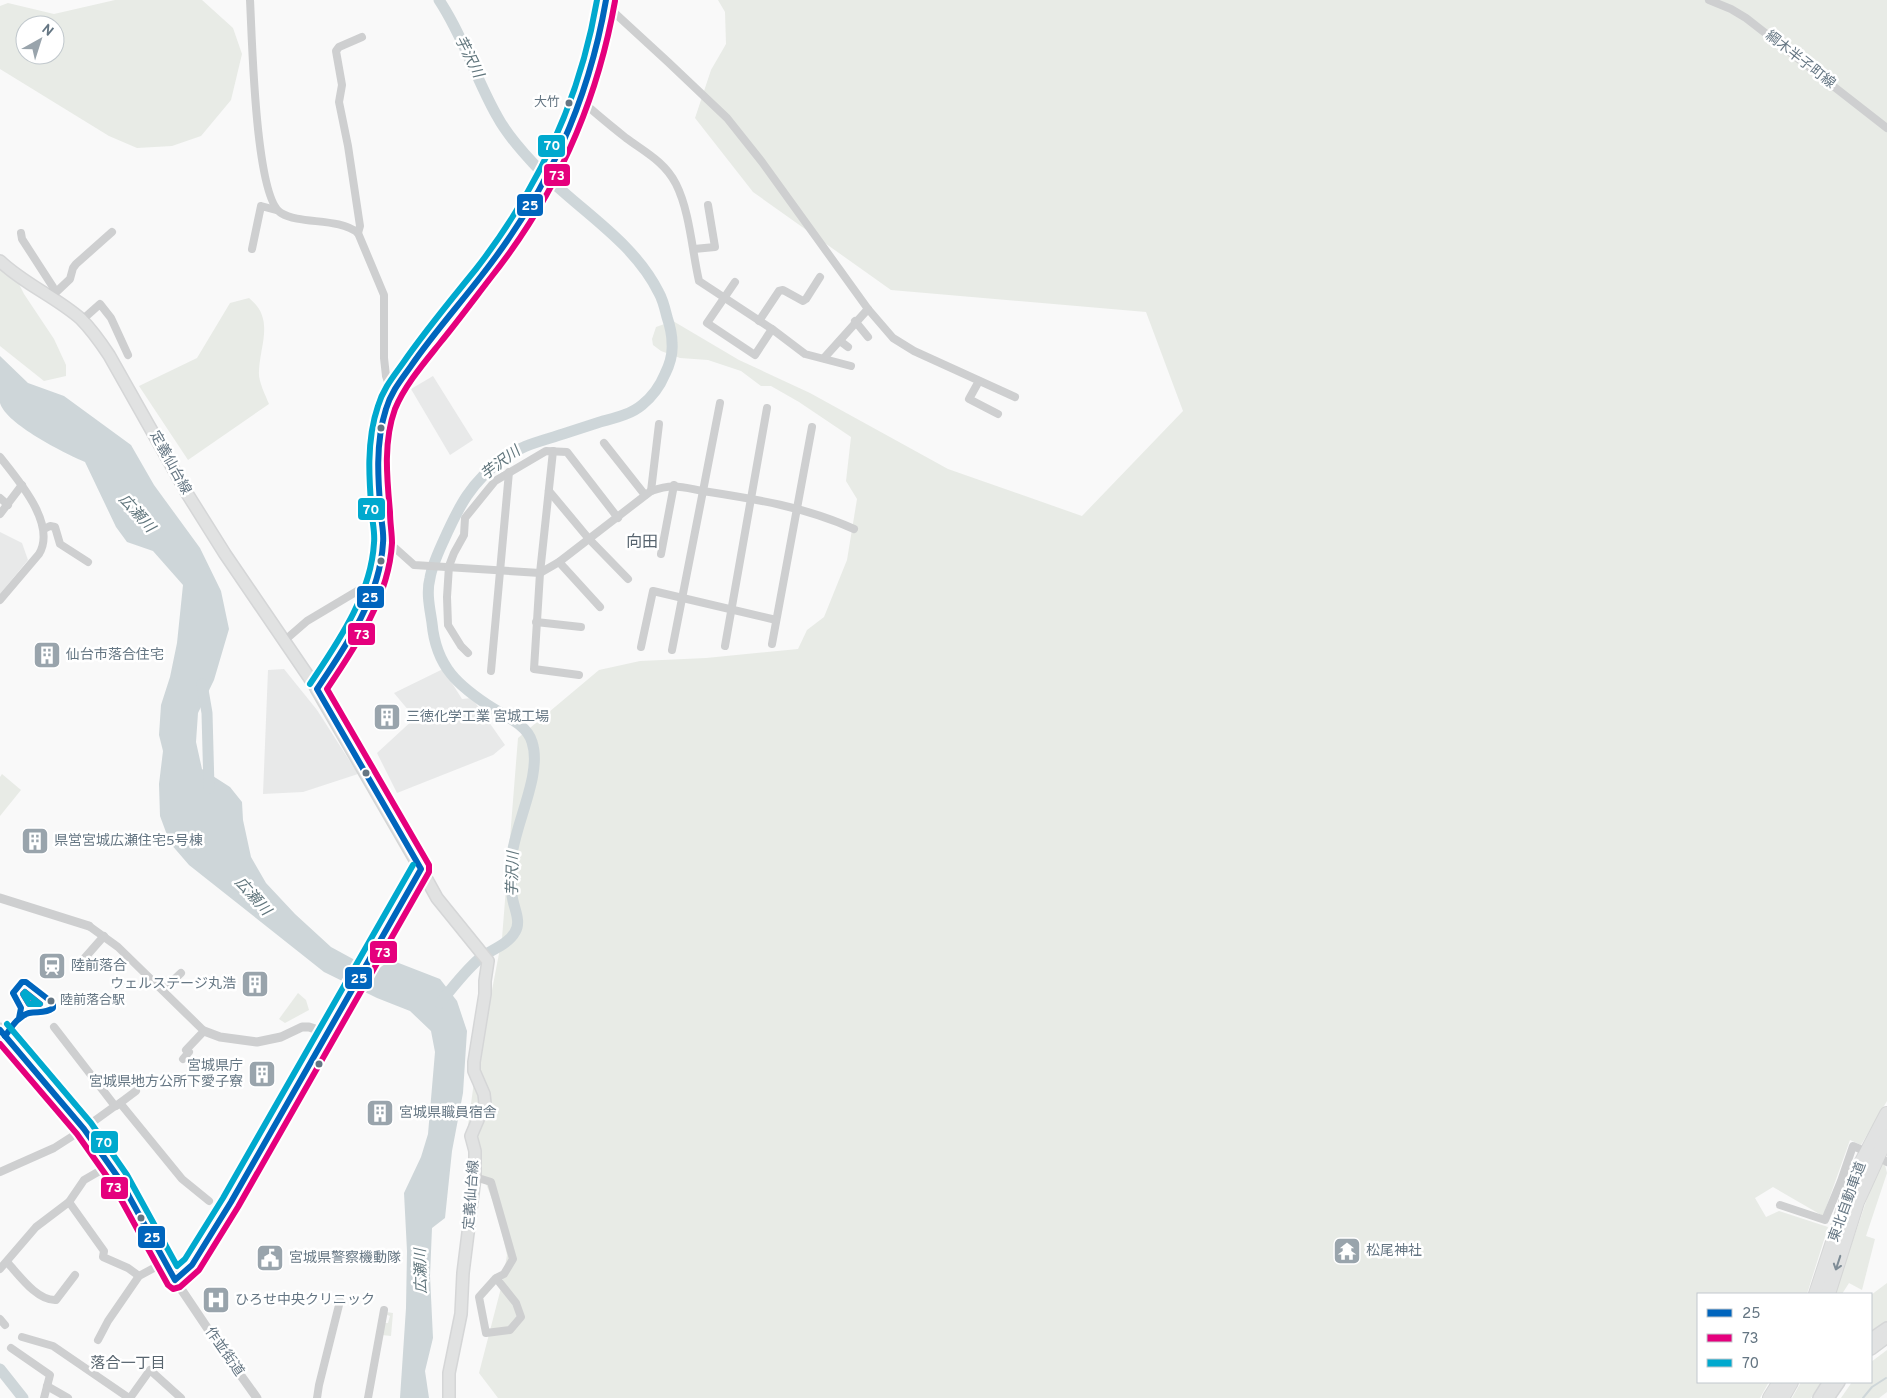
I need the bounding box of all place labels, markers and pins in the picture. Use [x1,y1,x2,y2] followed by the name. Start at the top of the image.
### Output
[534,95,560,111] place label: 大竹
[564,98,574,108] marker: 大竹
[376,423,386,433] unlabelled marker
[376,556,386,566] unlabelled marker
[32,640,62,670] building icon: 仙台市落合住宅
[66,646,164,664] place label: 仙台市落合住宅
[372,702,402,732] building icon: 三徳化学工業 宮城工場
[406,709,549,726] place label: 三徳化学工業 宮城工場
[361,768,371,778] unlabelled marker
[20,826,50,856] building icon: 県営宮城広瀬住宅5号棟
[54,832,203,850] place label: 県営宮城広瀬住宅5号棟
[37,951,67,981] station icon: 陸前落合
[71,957,127,975] place label: 陸前落合
[240,969,270,999] building icon: ウェルステージ丸浩
[110,976,236,993] place label: ウェルステージ丸浩
[60,992,125,1009] place label: 陸前落合駅
[46,996,56,1006] marker: 陸前落合駅
[89,1058,243,1091] place label: 宮城県庁 宮城県地方公所下愛子寮
[247,1059,277,1089] building icon: 宮城県庁 宮城県地方公所下愛子寮
[314,1059,324,1069] unlabelled marker
[365,1098,395,1128] building icon: 宮城県職員宿舎
[399,1105,497,1122] place label: 宮城県職員宿舎
[136,1213,146,1223] unlabelled marker
[1332,1236,1362,1266] temple icon: 松尾神社
[255,1243,285,1273] public building icon: 宮城県警察機動隊
[1366,1243,1422,1260] place label: 松尾神社
[289,1249,401,1267] place label: 宮城県警察機動隊
[201,1285,231,1315] hospital icon: ひろせ中央クリニック
[235,1292,375,1309] place label: ひろせ中央クリニック

